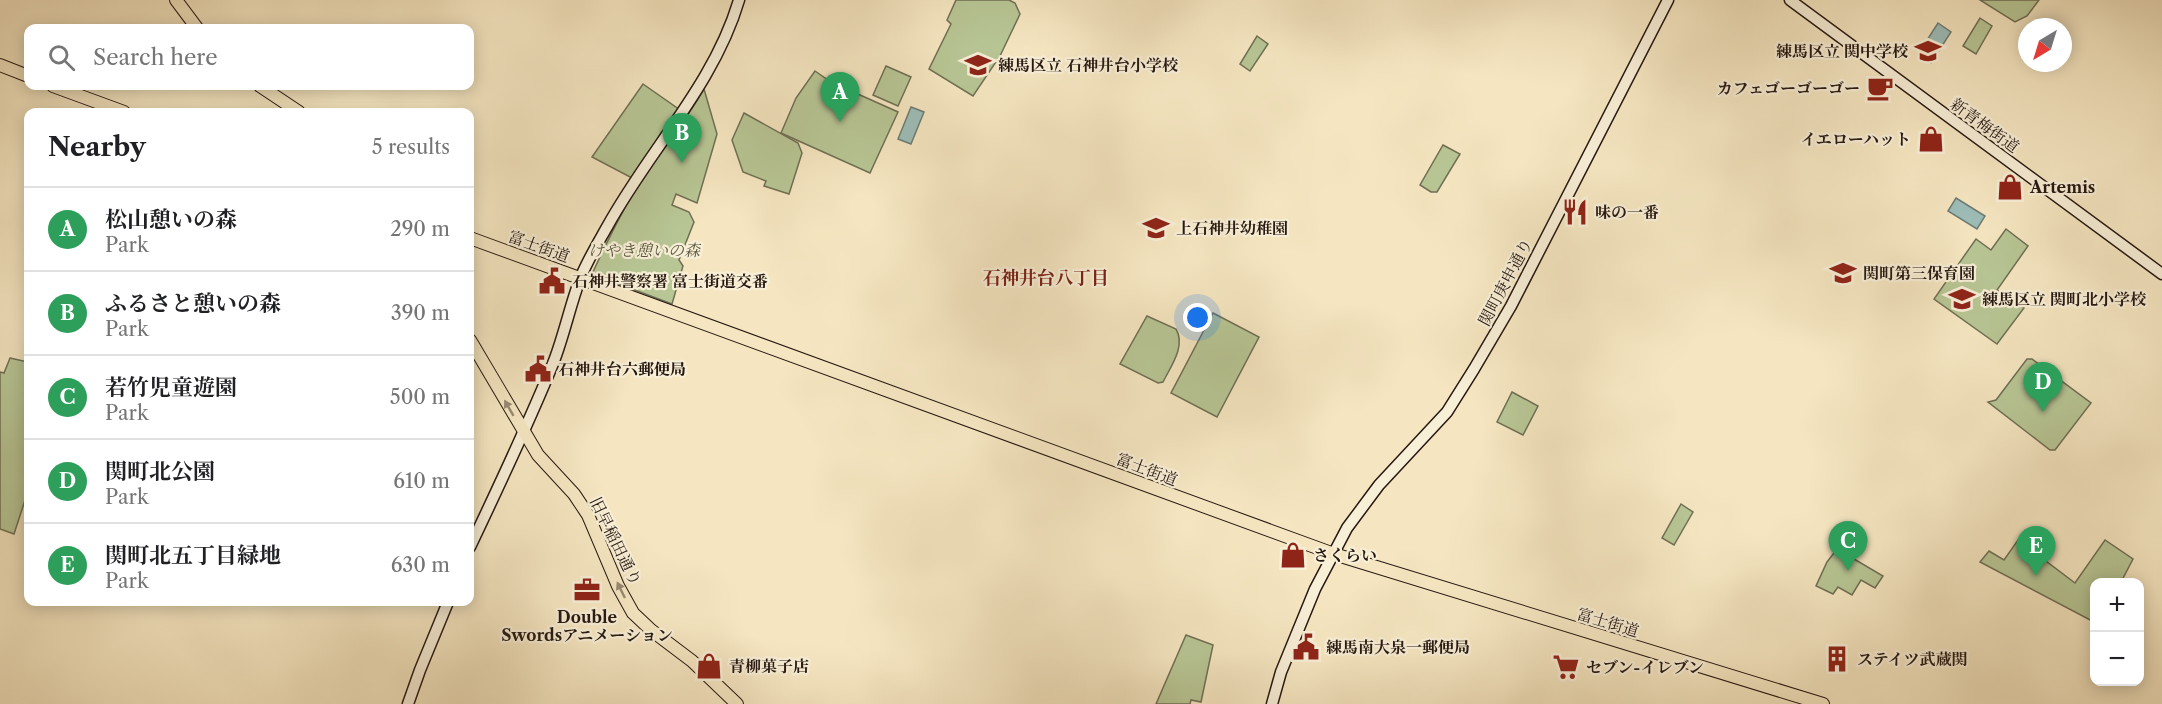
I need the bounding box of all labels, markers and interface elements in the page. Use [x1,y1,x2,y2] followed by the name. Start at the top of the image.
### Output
[2018,18,2072,72] north arrow
[24,24,474,90] search box
[1913,36,1943,66] school or university icon: 練馬区立 関中学校
[45,41,78,74] icon: search
[1776,41,1909,61] place label: 練馬区立 関中学校
[93,44,218,71] text: Search here
[963,50,993,80] school or university icon: 練馬区立 石神井台小学校
[998,55,1179,75] place label: 練馬区立 石神井台小学校
[820,72,860,122] pin: A
[1865,73,1895,103] cafe icon: カフェゴーゴーゴー
[1717,78,1860,98] place label: カフェゴーゴーゴー
[1947,93,2023,157] street label: 新青梅街道
[662,114,702,163] pin: B
[1916,124,1946,154] shop icon: イエローハット
[1800,129,1911,149] place label: イエローハット
[48,131,146,163] text: Nearby
[372,135,450,159] text: 5 results
[1995,172,2025,202] shop icon: Artemis
[2029,177,2095,197] place label: Artemis
[1560,197,1590,227] restaurant icon: 味の一番
[1595,202,1659,222] place label: 味の一番
[105,206,237,233] text: 松山憩いの森
[1141,213,1171,243] school or university icon: 上石神井幼稚園
[60,217,75,241] text: A
[390,217,450,241] text: 290 m
[1176,218,1288,238] place label: 上石神井幼稚園
[506,226,572,266] street label: 富士街道
[105,233,148,257] text: Park
[1474,235,1536,329] street label: 関町庚申通り
[588,240,702,260] park label: けやき憩いの森
[1828,258,1858,288] school or university icon: 関町第三保育園
[1863,263,1975,283] place label: 関町第三保育園
[537,266,567,296] public building icon: 石神井警察署 富士街道交番
[983,267,1109,289] district label: 石神井台八丁目
[572,271,768,291] place label: 石神井警察署 富士街道交番
[1947,284,1977,314] school or university icon: 練馬区立 関町北小学校
[1982,289,2147,309] place label: 練馬区立 関町北小学校
[105,290,281,317] text: ふるさと憩いの森
[60,301,75,325] text: B
[391,301,450,325] text: 390 m
[1183,303,1212,332] your location
[105,317,148,341] text: Park
[523,354,553,384] public building icon: 石神井台六郵便局
[558,359,686,379] place label: 石神井台六郵便局
[2024,362,2062,412] pin: D
[105,374,237,401] text: 若竹児童遊園
[59,385,76,409] text: C
[390,385,450,409] text: 500 m
[504,400,515,416] one-way arrow
[105,401,148,425] text: Park
[1114,448,1180,490] street label: 富士街道
[105,458,215,485] text: 関町北公園
[59,469,76,493] text: D
[393,469,450,493] text: 610 m
[105,485,148,509] text: Park
[586,493,646,589] street label: 旧早稲田通り
[1828,522,1868,571] pin: C
[2016,526,2056,576] pin: E
[1278,540,1308,570] shop icon: さくらい
[105,542,281,569] text: 関町北五丁目緑地
[1313,545,1377,565] place label: さくらい
[60,553,75,577] text: E
[391,553,450,577] text: 630 m
[105,569,148,593] text: Park
[572,575,602,605] office icon: Double Swordsアニメーション
[2090,578,2144,686] map controls
[2090,578,2144,632] button: +
[617,582,626,599] one-way arrow
[1574,603,1642,641] street label: 富士街道
[501,607,673,645] place label: Double Swordsアニメーション
[1291,632,1321,662] public building icon: 練馬南大泉一郵便局
[2090,632,2144,686] button: −
[1326,637,1470,657] place label: 練馬南大泉一郵便局
[1822,644,1852,674] building icon: ステイツ武蔵関
[1857,649,1968,669] place label: ステイツ武蔵関
[694,651,724,681] shop icon: 青柳菓子店
[1551,652,1581,682] supermarket icon: セブン-イレブン
[729,656,809,676] place label: 青柳菓子店
[1586,657,1704,677] place label: セブン-イレブン

